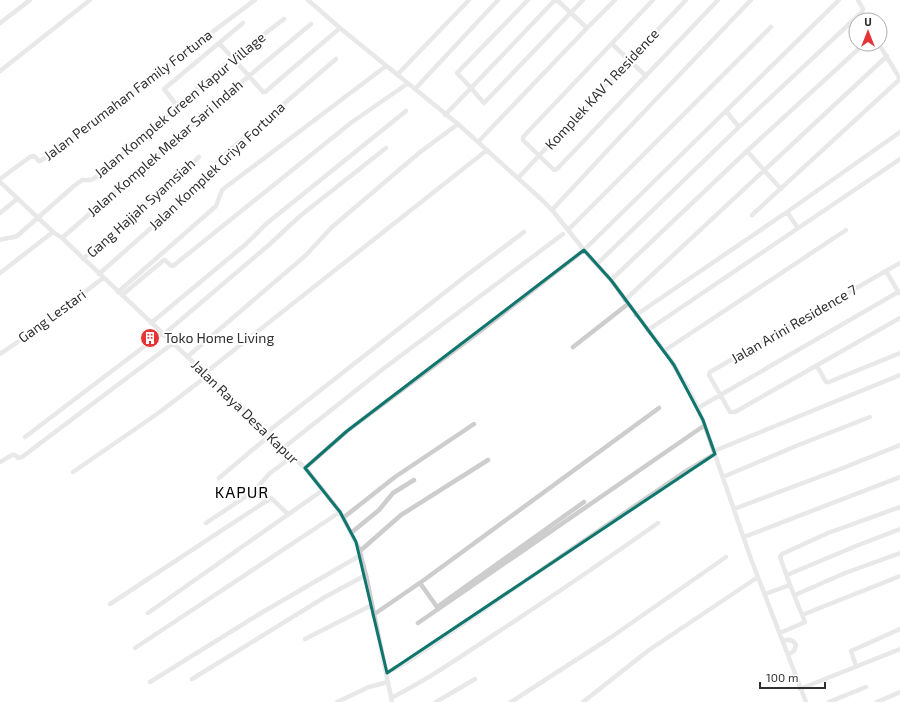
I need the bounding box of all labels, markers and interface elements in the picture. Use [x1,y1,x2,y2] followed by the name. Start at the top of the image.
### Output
[848,12,888,52] north arrow
[864,15,872,28] text: U
[541,25,662,153] street label: Komplek KAV 1 Residence
[40,26,215,164] street label: Jalan Perumahan Family Fortuna
[91,28,269,181] street label: Jalan Komplek Green Kapur Village
[84,76,246,220] street label: Jalan Komplek Mekar Sari Indah
[145,98,288,233] street label: Jalan Komplek Griya Fortuna
[83,154,198,261] street label: Gang Hajjah Syamsiah
[728,281,860,367] street label: Jalan Arini Residence 7
[15,285,89,346] street label: Gang Lestari
[139,327,161,349] building icon: Toko Home Living
[164,329,274,346] place label: Toko Home Living
[188,356,303,467] street label: Jalan Raya Desa Kapur
[215,482,269,501] district label: KAPUR
[760,664,825,690] scale bar
[766,670,798,684] text: 100 m

